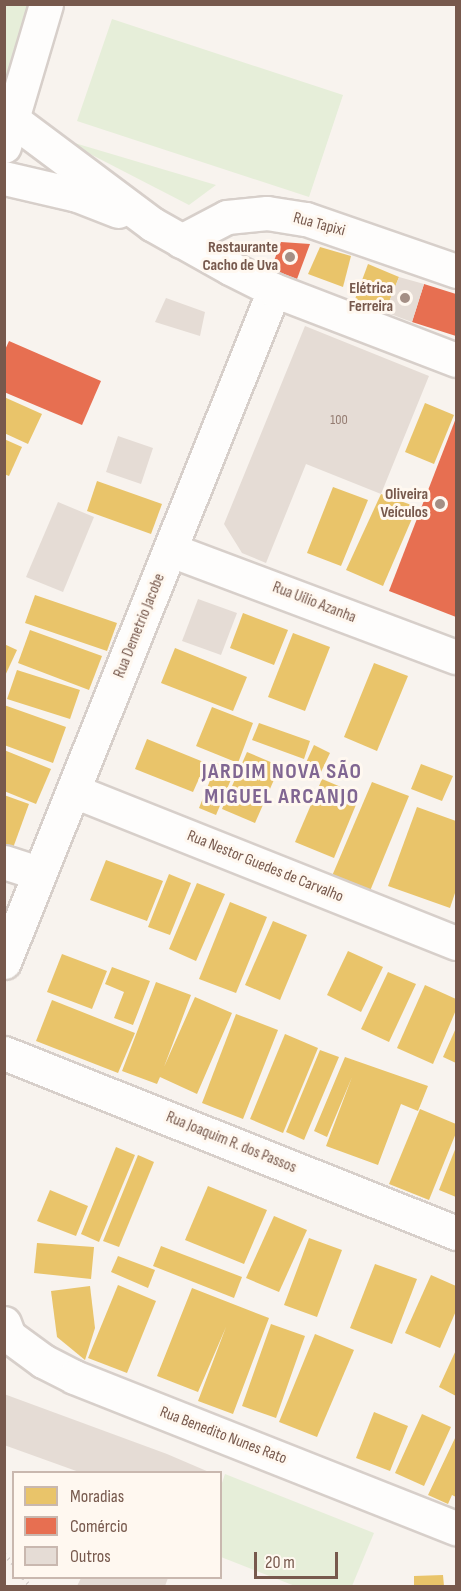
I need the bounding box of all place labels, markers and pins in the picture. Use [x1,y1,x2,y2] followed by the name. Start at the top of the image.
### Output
[202,238,278,276] place label: Restaurante Cacho de Uva
[283,250,297,264] marker: Restaurante Cacho de Uva
[349,279,393,317] place label: Elétrica Ferreira
[398,291,412,305] marker: Elétrica Ferreira
[381,485,428,523] place label: Oliveira Veículos
[433,497,447,511] marker: Oliveira Veículos

